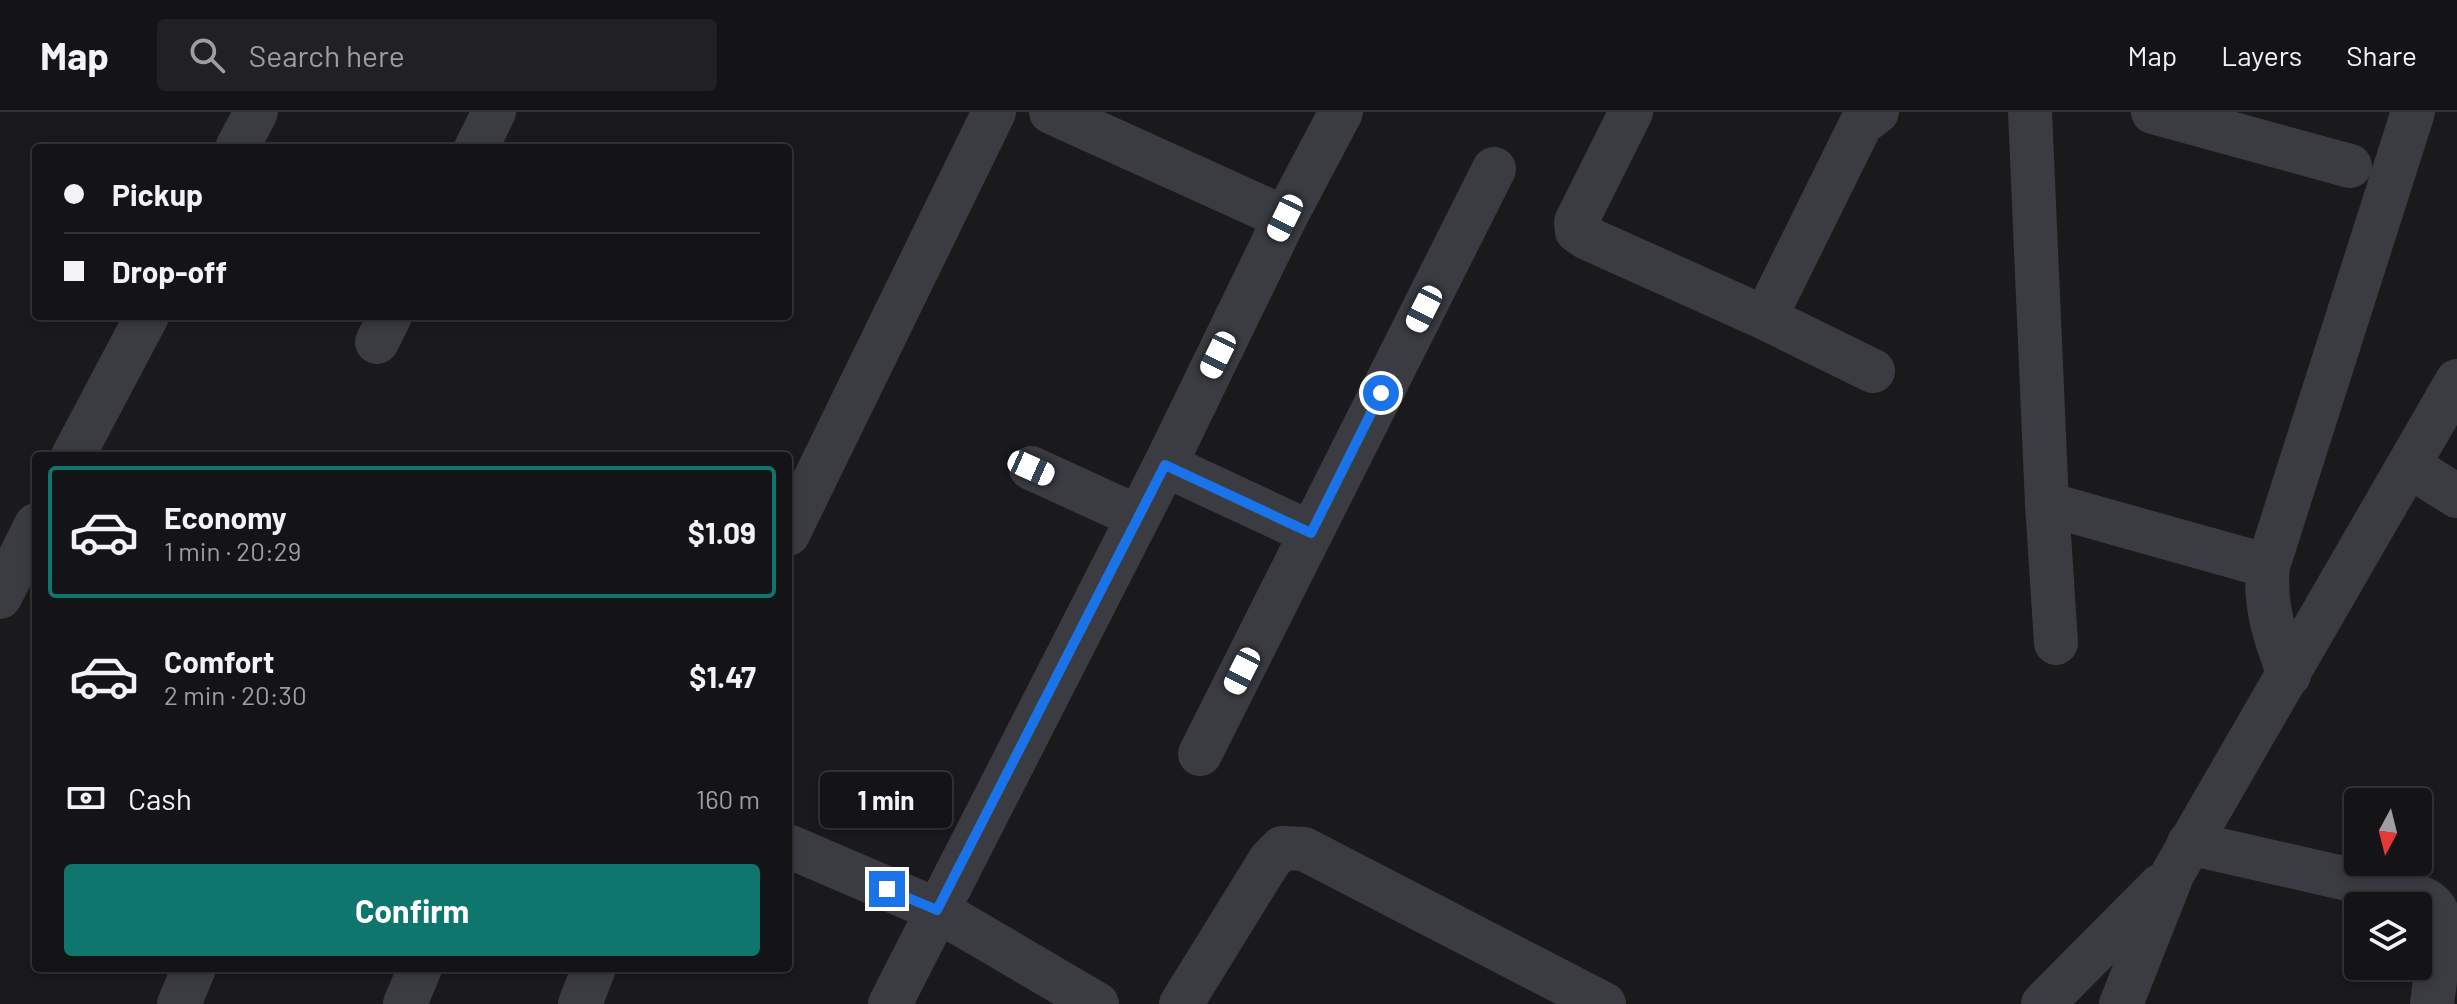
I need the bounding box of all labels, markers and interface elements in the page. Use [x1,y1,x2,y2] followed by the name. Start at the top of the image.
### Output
[157,19,717,91] search box
[40,32,109,78] text: Map
[185,33,229,77] icon: search
[249,37,405,73] text: Search here
[2127,38,2177,72] text: Map
[2221,38,2302,72] text: Layers
[2346,38,2417,72] text: Share
[112,176,203,212] text: Pickup
[1264,191,1306,245] car
[112,253,227,289] text: Drop-off
[1402,282,1446,336] car
[1197,328,1239,382] car
[1363,375,1399,411] route start
[1004,447,1058,489] car
[68,496,140,568] icon: car
[164,499,287,535] text: Economy
[688,514,756,550] text: $1.09
[164,535,301,566] text: 1 min · 20:29
[68,640,140,712] icon: car
[164,643,274,679] text: Comfort
[1220,644,1264,698] car
[689,658,756,694] text: $1.47
[164,679,307,710] text: 2 min · 20:30
[821,773,953,829] callout: 1 min
[64,776,108,820] icon: cash
[128,780,192,816] text: Cash
[696,783,760,814] text: 160 m
[858,784,914,815] text: 1 min
[2344,788,2432,876] north arrow
[2344,788,2432,980] map controls
[64,864,760,956] button: Confirm
[869,871,905,907] route end
[2344,892,2432,980] button: layers

